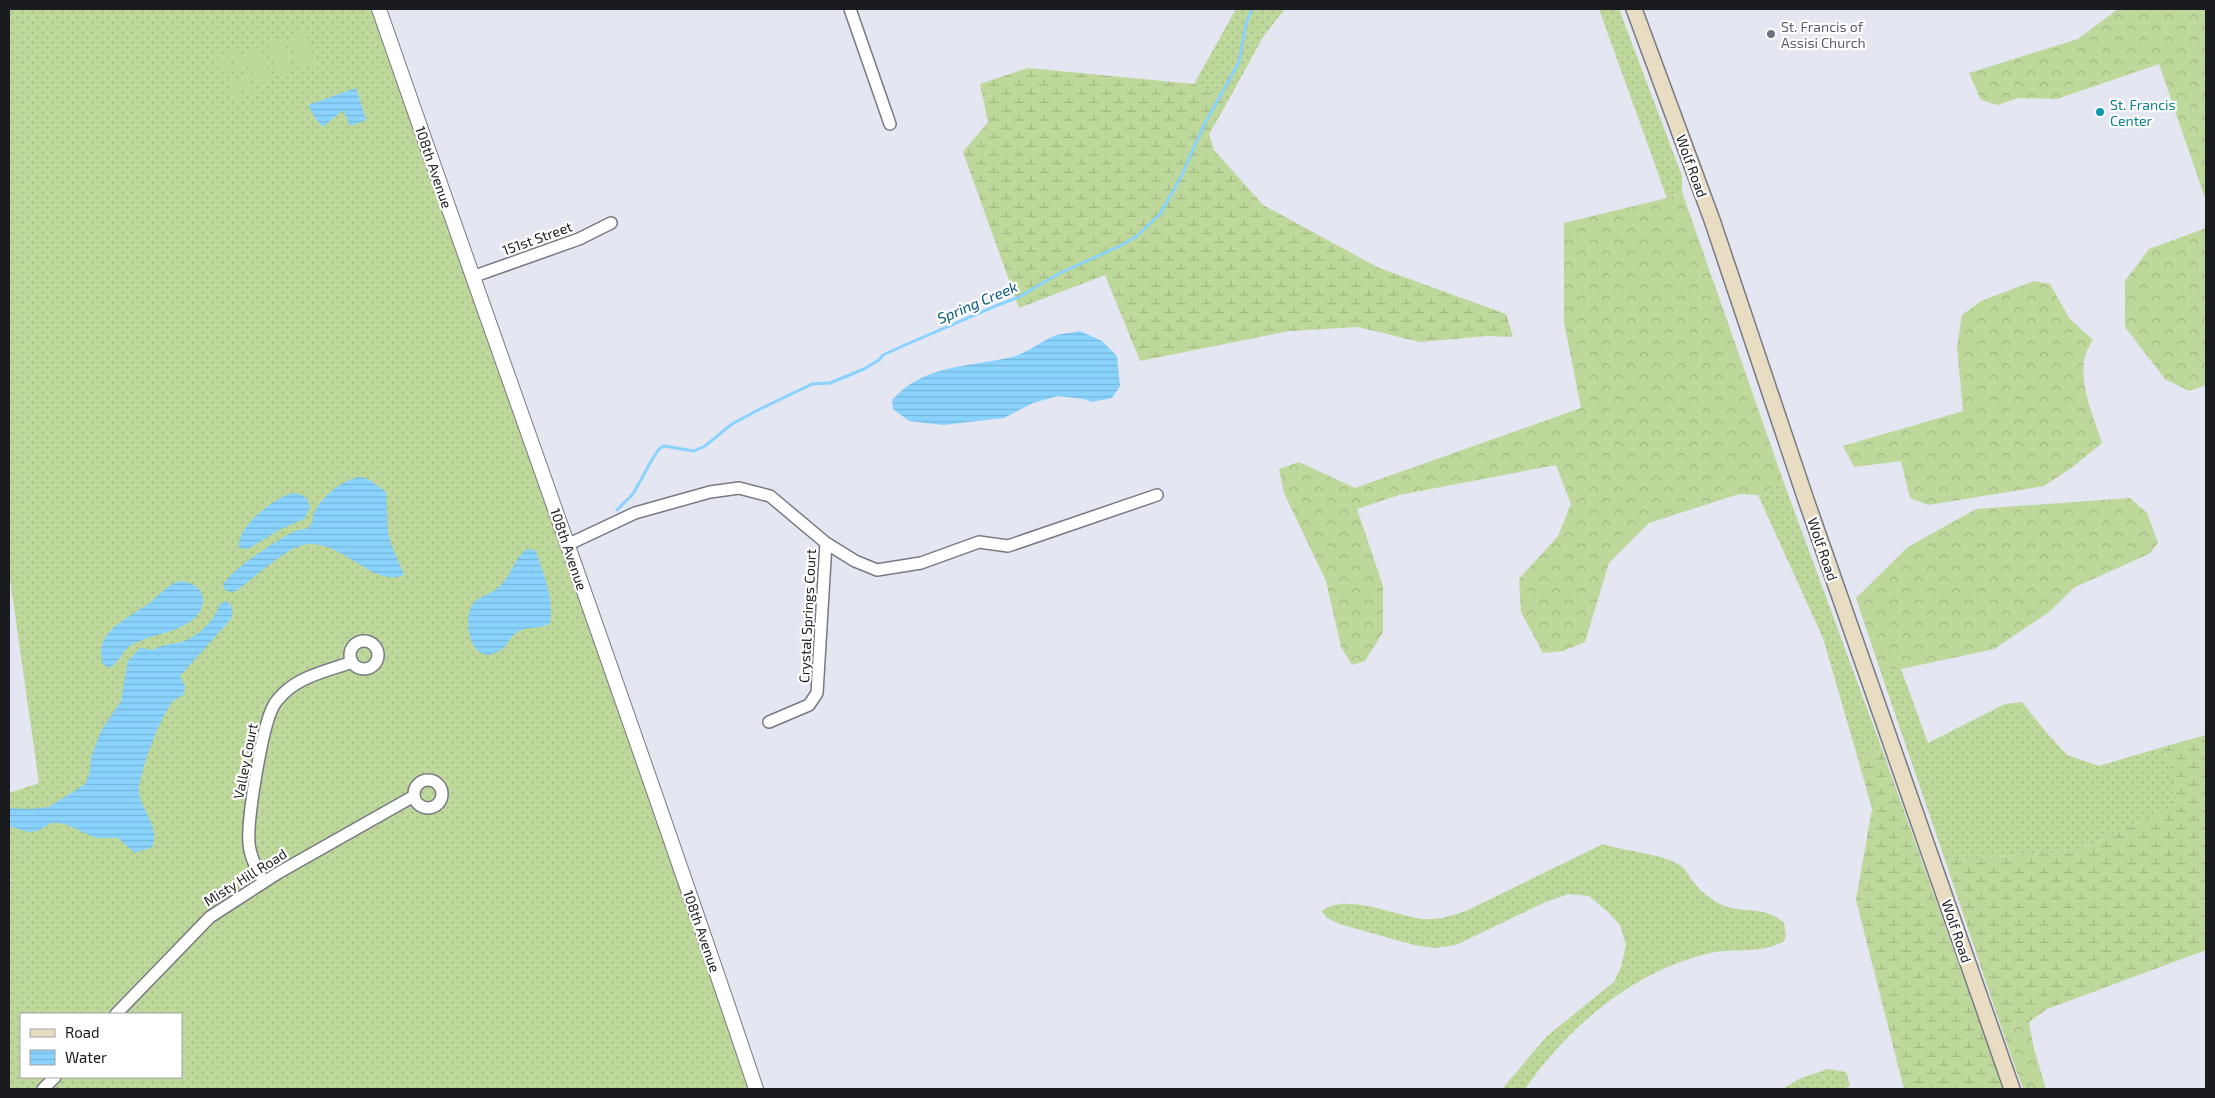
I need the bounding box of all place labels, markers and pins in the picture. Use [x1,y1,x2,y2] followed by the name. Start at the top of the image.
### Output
[1781,18,1866,51] place label: St. Francis of Assisi Church
[1765,28,1777,40] marker: St. Francis of Assisi Church
[2110,96,2176,129] place label: St. Francis Center
[2094,106,2106,118] marker: St. Francis Center

